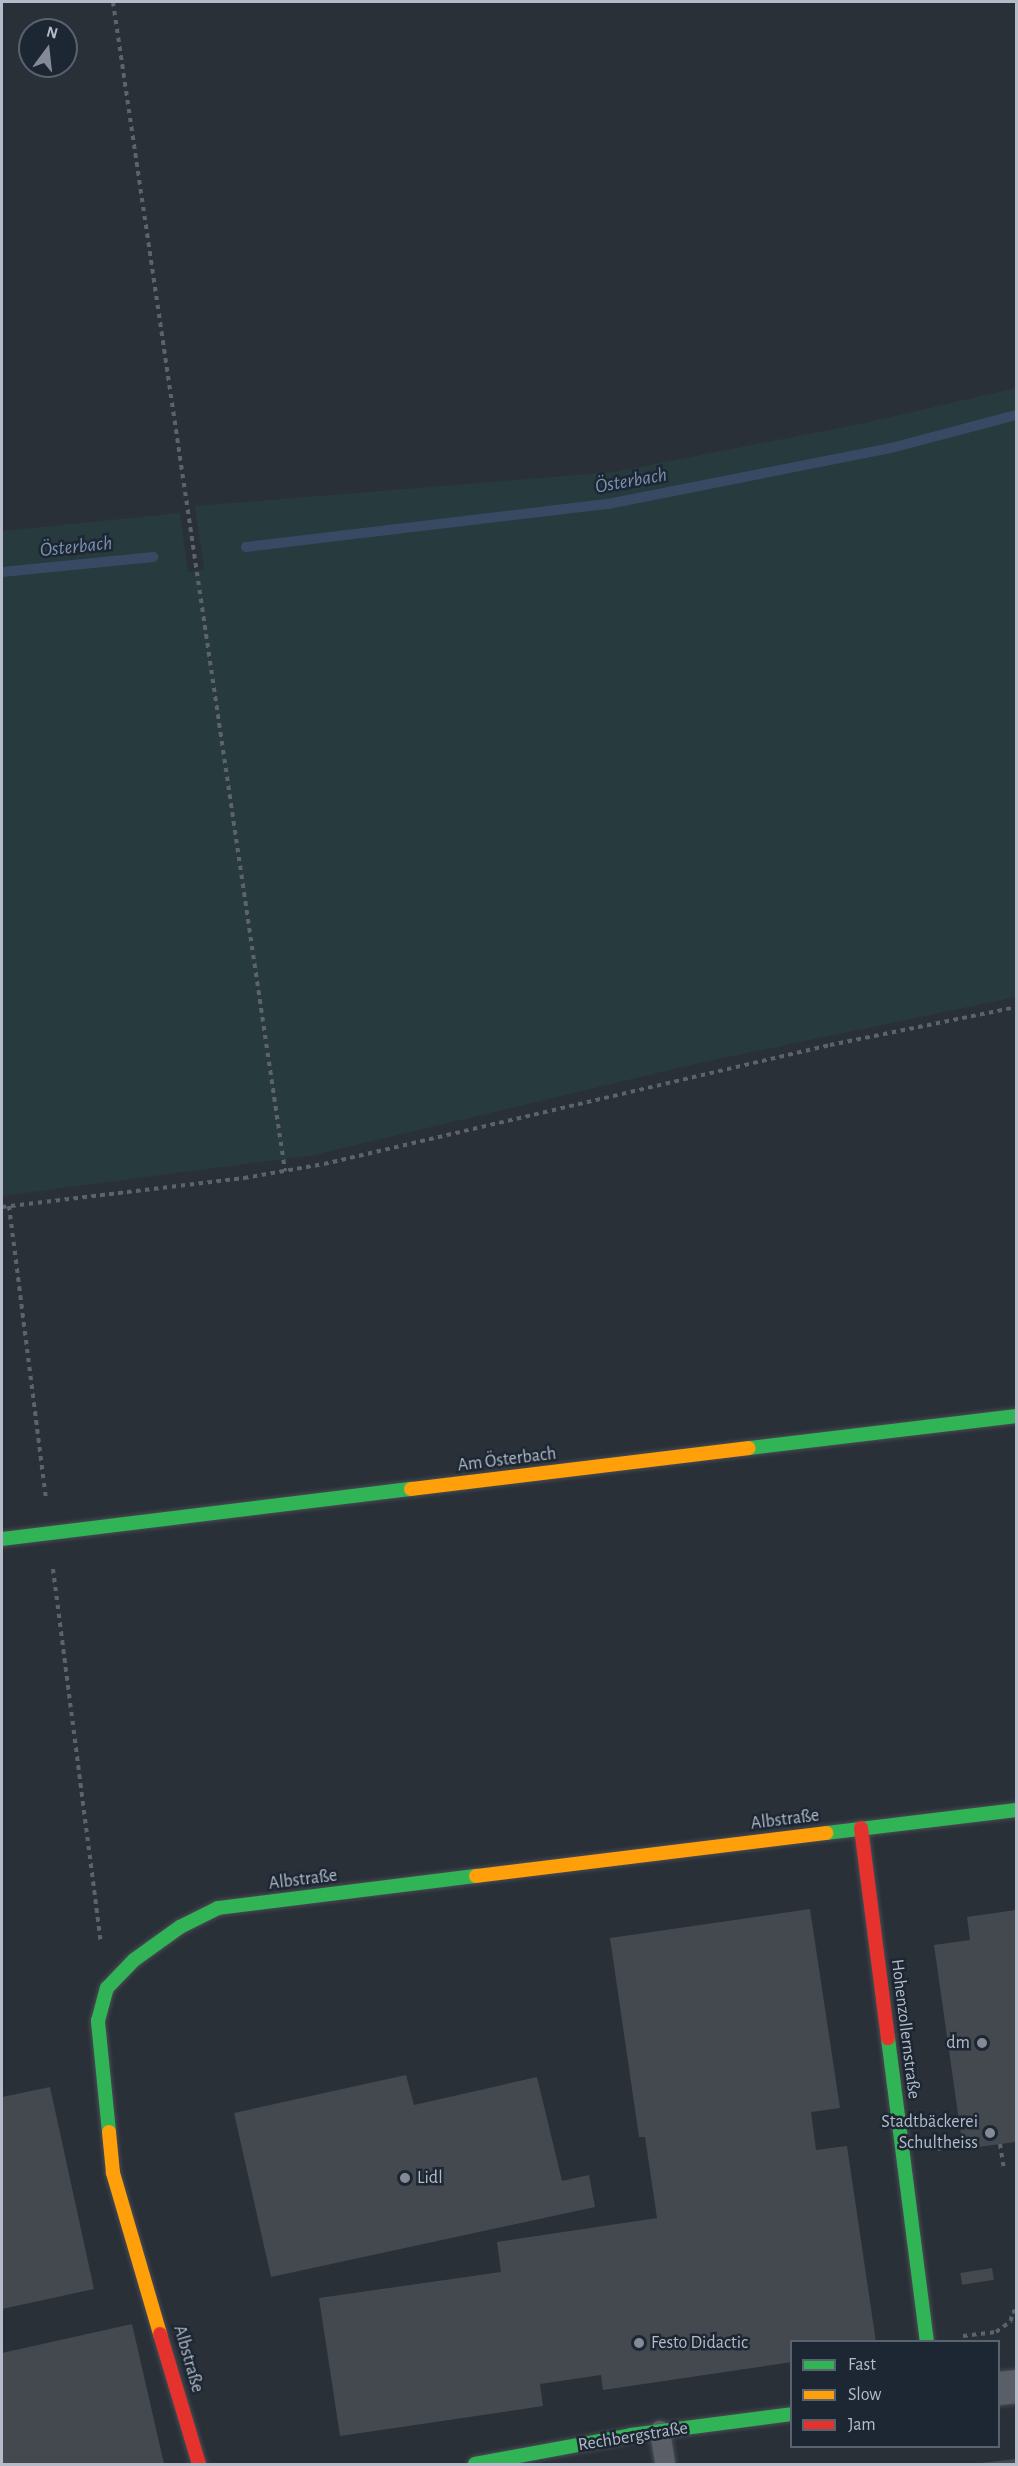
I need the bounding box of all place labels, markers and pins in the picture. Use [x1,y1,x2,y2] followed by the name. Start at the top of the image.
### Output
[946,2032,970,2054] place label: dm
[975,2036,989,2050] marker: dm
[881,2112,978,2154] place label: Stadtbäckerei Schultheiss
[983,2126,997,2140] marker: Stadtbäckerei Schultheiss
[417,2167,443,2189] place label: Lidl
[398,2171,412,2185] marker: Lidl
[651,2332,748,2354] place label: Festo Didactic
[632,2336,646,2350] marker: Festo Didactic

